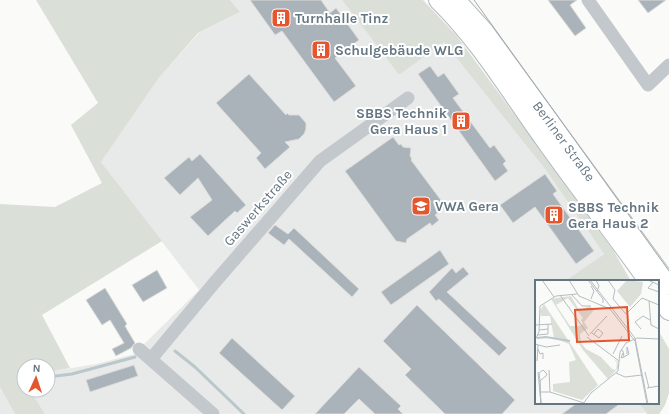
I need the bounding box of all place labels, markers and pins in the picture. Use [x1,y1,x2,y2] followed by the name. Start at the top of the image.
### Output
[270,7,292,29] building icon: Turnhalle Tinz
[295,10,388,27] place label: Turnhalle Tinz
[310,39,332,61] building icon: Schulgebäude WLG
[335,42,463,59] place label: Schulgebäude WLG
[356,105,448,138] place label: SBBS Technik Gera Haus 1
[450,110,472,132] building icon: SBBS Technik Gera Haus 1
[410,195,432,217] school or university icon: VWA Gera
[435,198,499,215] place label: VWA Gera
[568,199,660,232] place label: SBBS Technik Gera Haus 2
[543,204,565,226] building icon: SBBS Technik Gera Haus 2

